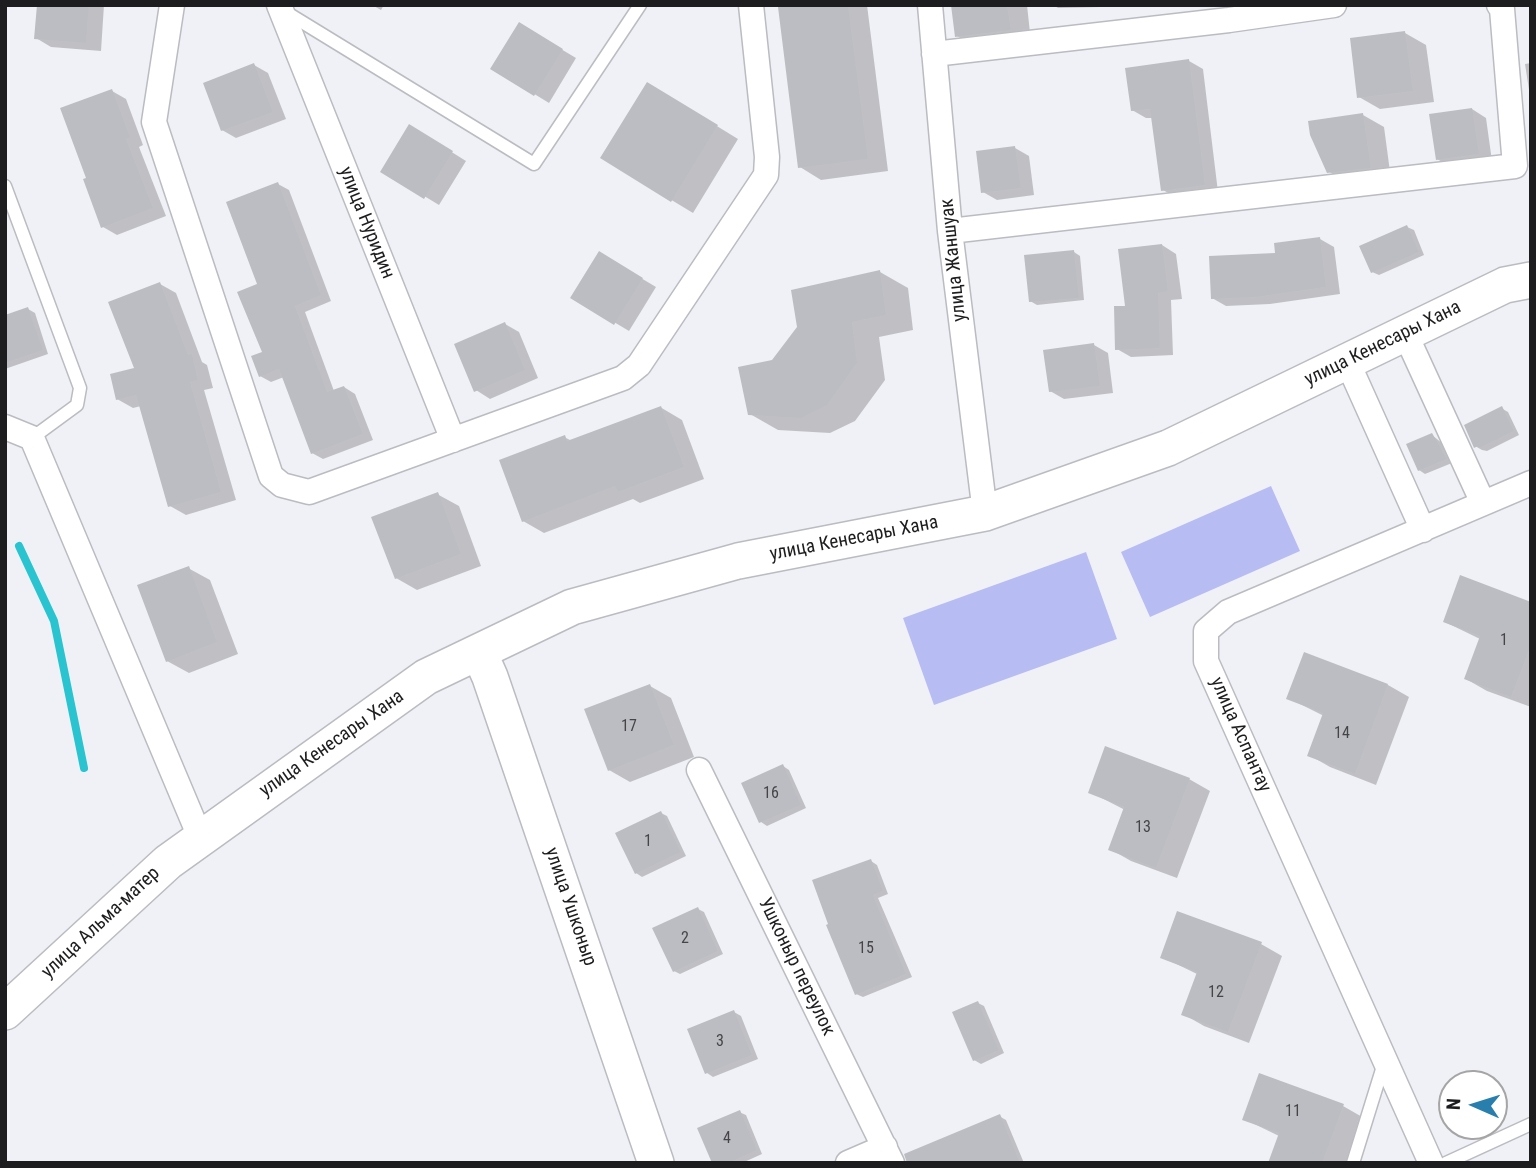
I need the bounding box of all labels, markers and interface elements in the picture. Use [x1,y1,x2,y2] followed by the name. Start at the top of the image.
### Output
[333,164,399,282] street label: улица Нуридин
[936,197,972,323] street label: улица Жаншуак
[1301,296,1465,392] street label: улица Кенесары Хана
[768,511,940,567] street label: улица Кенесары Хана
[1500,631,1508,651] house number: 1
[1205,674,1275,796] street label: улица Аспантау
[255,686,409,802] street label: улица Кенесары Хана
[621,717,637,737] house number: 17
[1334,724,1350,744] house number: 14
[763,784,779,804] house number: 16
[1135,818,1151,838] house number: 13
[644,832,652,852] house number: 1
[539,845,601,969] street label: улица Ушконыр
[37,862,165,984] street label: улица Альма-матер
[753,894,839,1040] street label: Ушконыр переулок
[681,929,689,949] house number: 2
[858,939,874,959] house number: 15
[1208,983,1224,1003] house number: 12
[716,1032,724,1052] house number: 3
[1438,1070,1508,1140] north arrow
[1442,1098,1465,1110] text: N
[1285,1102,1301,1122] house number: 11
[723,1129,731,1149] house number: 4

